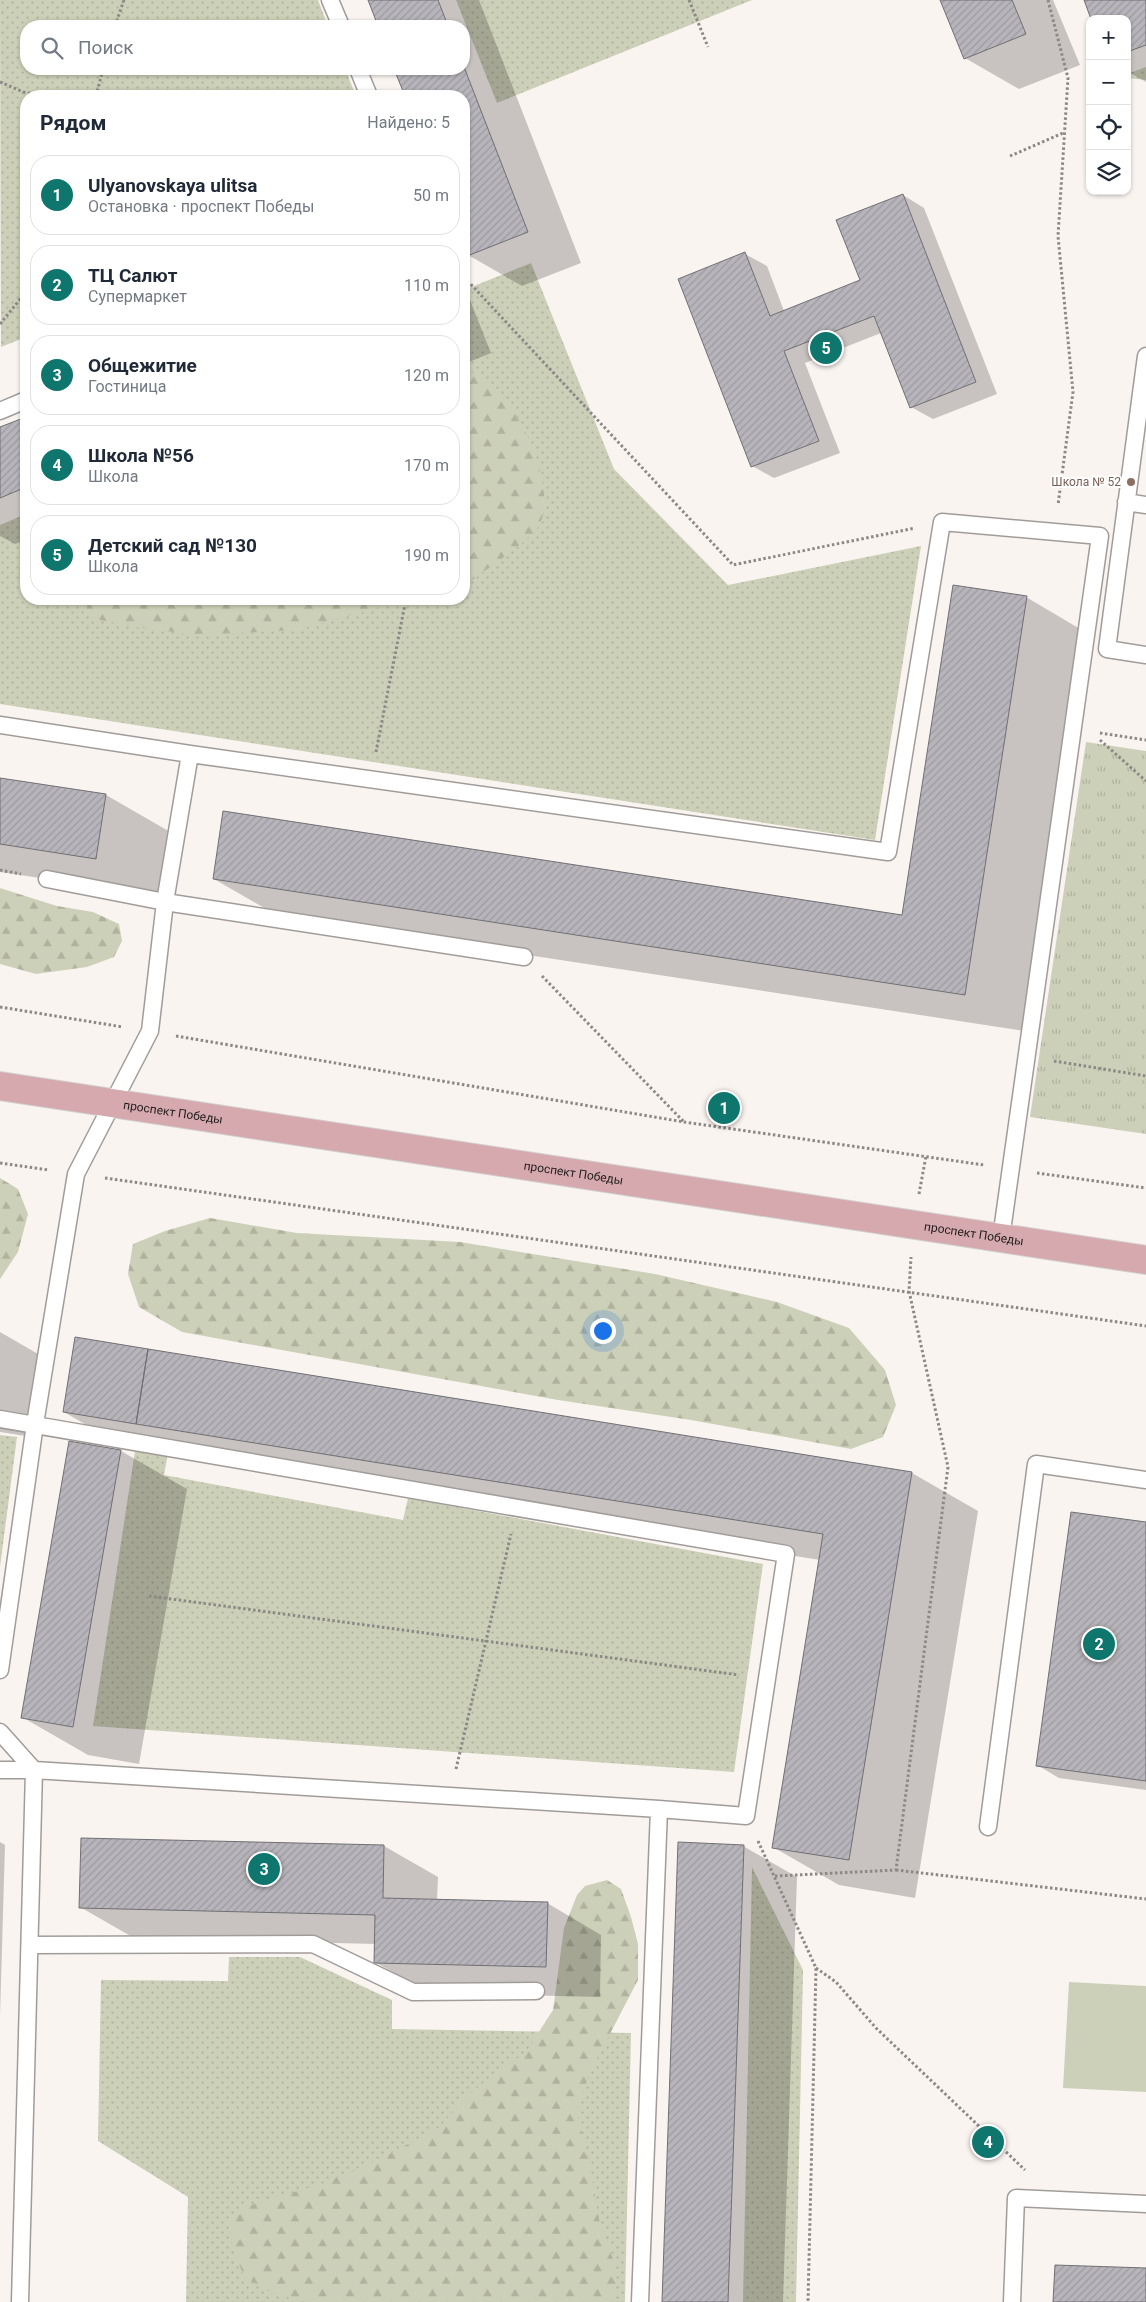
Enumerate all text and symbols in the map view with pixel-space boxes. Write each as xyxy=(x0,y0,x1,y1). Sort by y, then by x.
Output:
map controls xyxy=(1086,15,1131,195)
button: + xyxy=(1086,15,1131,60)
search box xyxy=(20,20,470,75)
icon: search xyxy=(38,34,66,62)
text: Поиск xyxy=(78,36,134,59)
button: − xyxy=(1086,60,1131,105)
button: locate xyxy=(1086,105,1131,150)
text: Рядом xyxy=(40,111,106,135)
text: Найдено: 5 xyxy=(367,113,450,132)
button: layers xyxy=(1086,150,1131,195)
text: Ulyanovskaya ulitsa xyxy=(88,174,257,197)
text: 1 xyxy=(52,186,62,205)
text: 50 m xyxy=(413,186,449,205)
text: Остановка · проспект Победы xyxy=(88,197,314,216)
text: ТЦ Салют xyxy=(88,264,177,287)
text: 2 xyxy=(52,276,62,295)
text: 110 m xyxy=(404,276,449,295)
text: Супермаркет xyxy=(88,287,187,306)
pin: 5 xyxy=(810,329,842,367)
text: Общежитие xyxy=(88,354,197,377)
text: 3 xyxy=(52,366,62,385)
text: 120 m xyxy=(404,366,449,385)
text: Гостиница xyxy=(88,377,167,396)
text: Школа №56 xyxy=(88,444,194,467)
text: 4 xyxy=(52,456,62,475)
text: 170 m xyxy=(404,456,449,475)
text: Школа xyxy=(88,467,139,486)
place label: Школа № 52 xyxy=(1051,475,1121,489)
marker: Школа № 52 xyxy=(1125,476,1137,488)
text: Детский сад №130 xyxy=(88,534,257,557)
text: 5 xyxy=(52,546,62,565)
text: 190 m xyxy=(404,546,449,565)
text: Школа xyxy=(88,557,139,576)
pin: 1 xyxy=(708,1089,740,1127)
street label: проспект Победы xyxy=(122,1098,224,1127)
street label: проспект Победы xyxy=(523,1159,624,1188)
street label: проспект Победы xyxy=(923,1219,1025,1248)
your location xyxy=(590,1318,616,1344)
pin: 2 xyxy=(1083,1625,1115,1663)
pin: 3 xyxy=(248,1850,280,1888)
pin: 4 xyxy=(972,2123,1004,2161)

